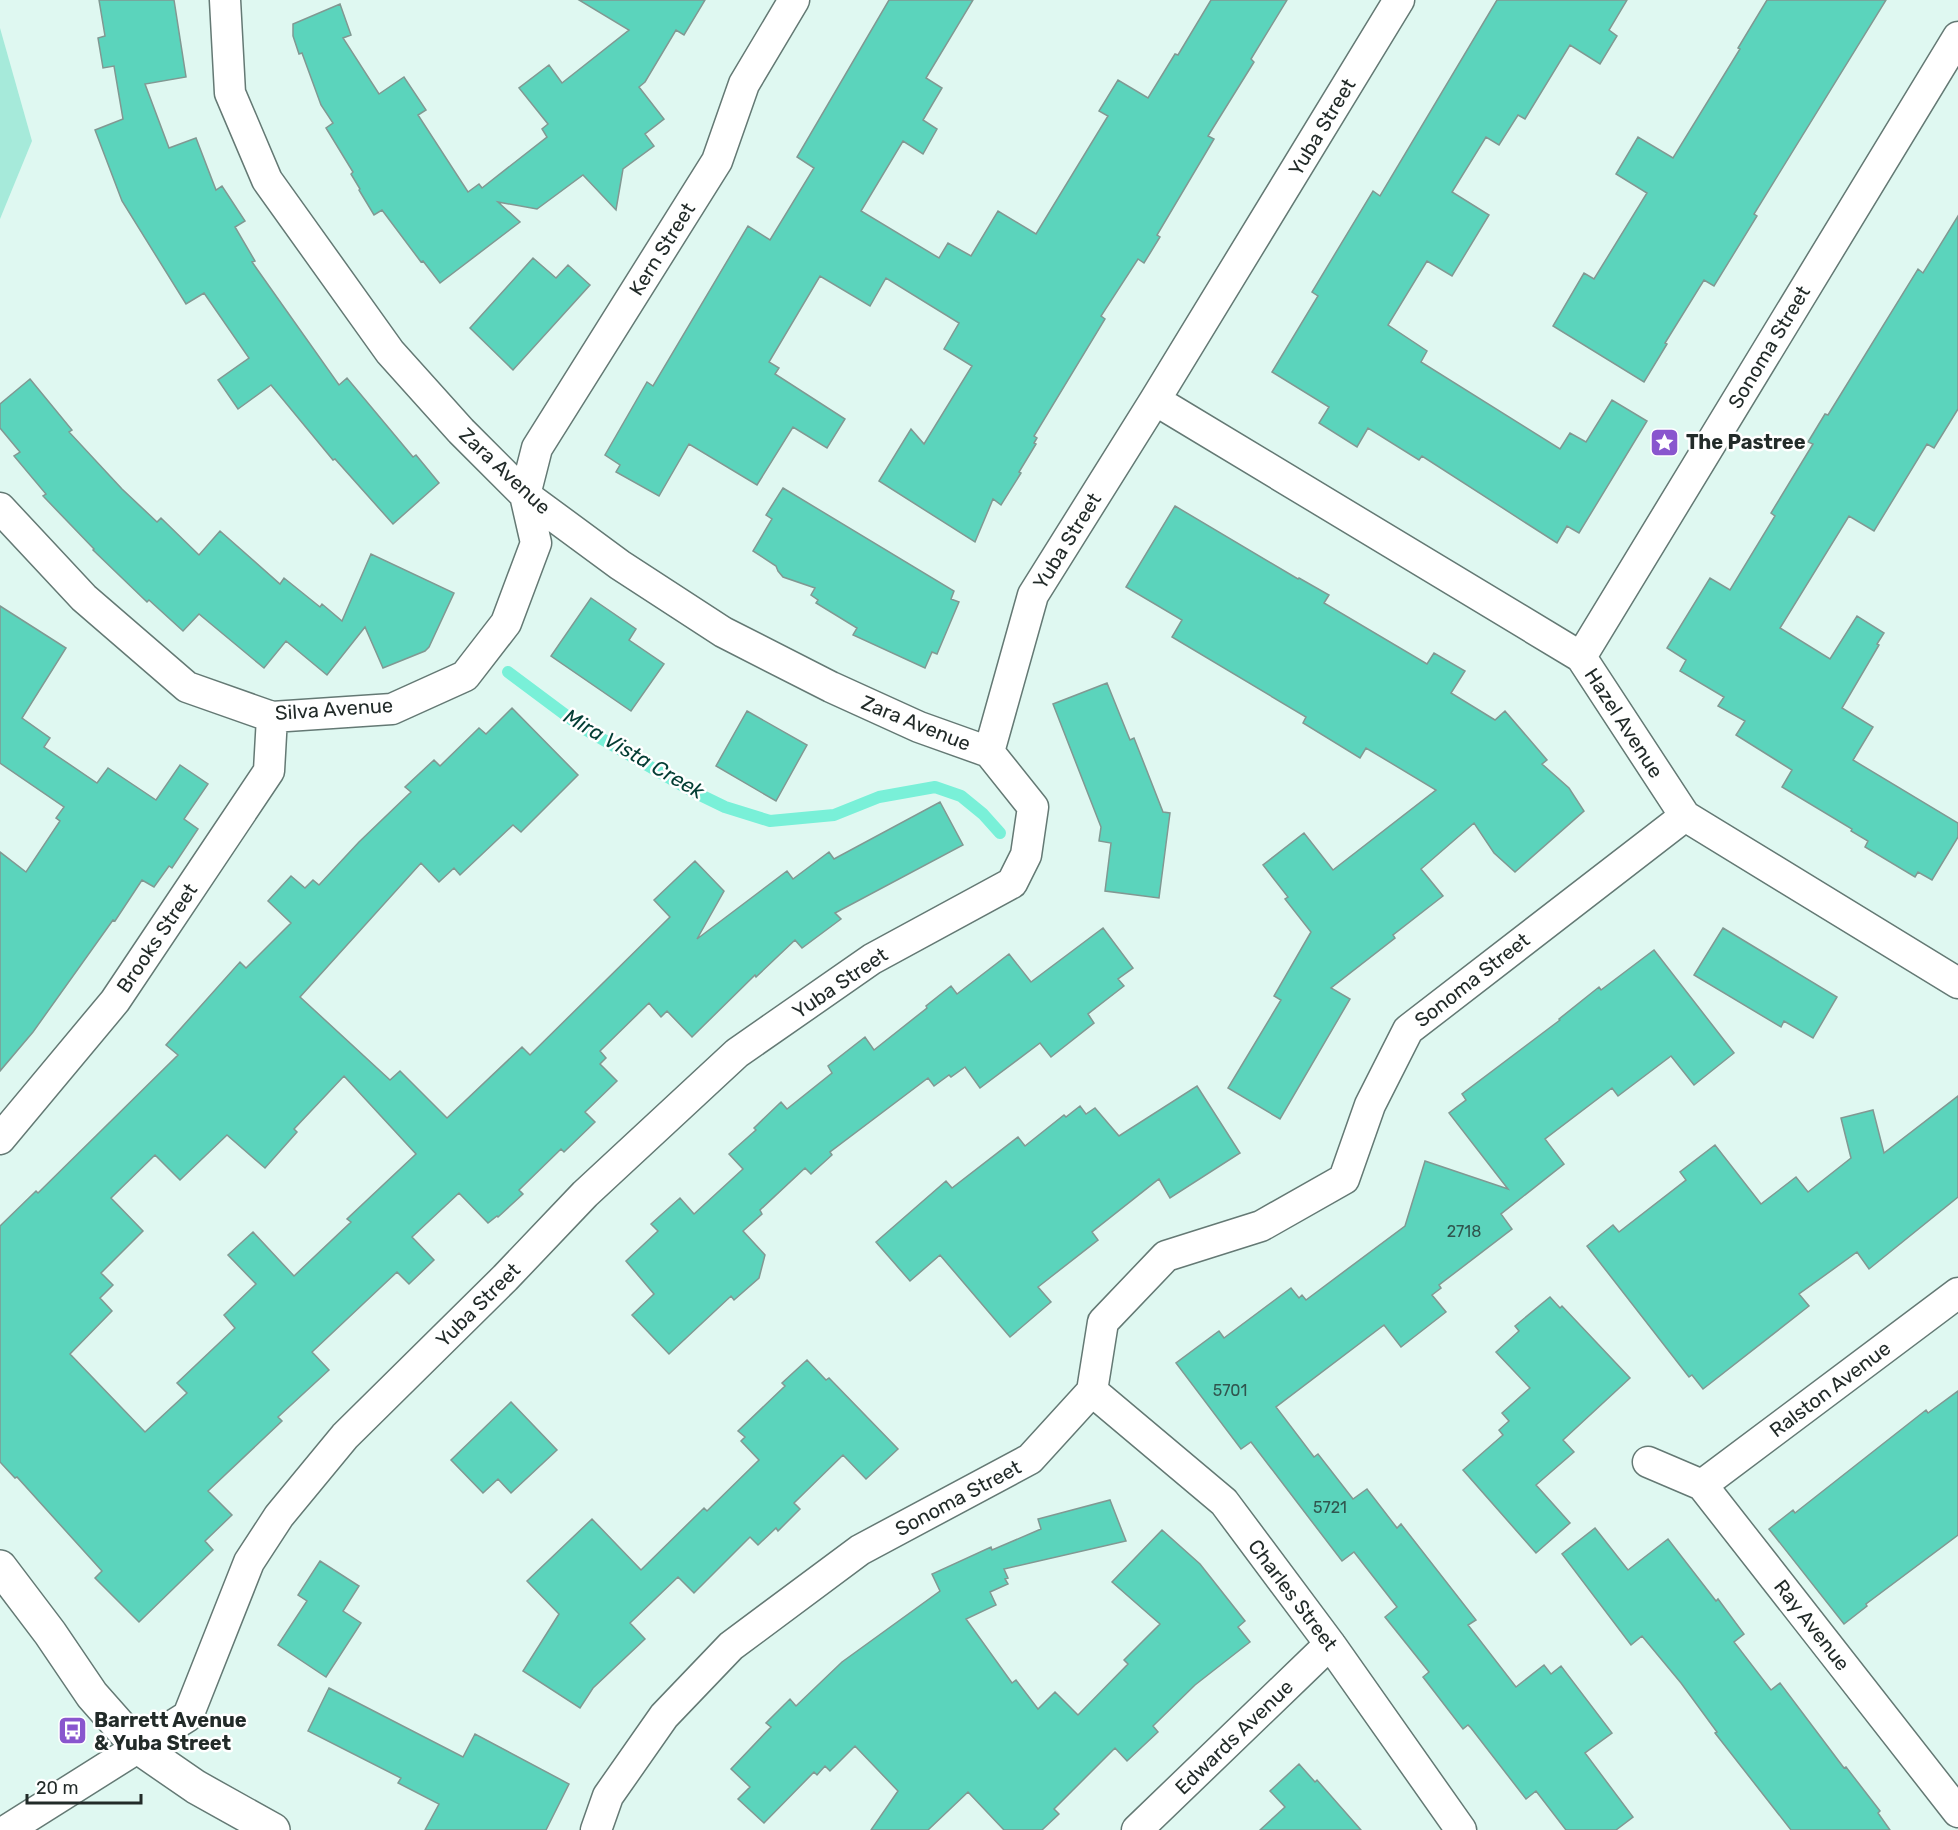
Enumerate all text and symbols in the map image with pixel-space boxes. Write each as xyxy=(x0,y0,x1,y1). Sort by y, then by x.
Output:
street label: Yuba Street xyxy=(1284,74,1361,180)
street label: Kern Street xyxy=(624,198,700,300)
street label: Sonoma Street xyxy=(1723,281,1815,413)
street label: Zara Avenue xyxy=(454,423,556,519)
place icon: The Pastree xyxy=(1649,426,1681,458)
place label: The Pastree xyxy=(1686,430,1806,454)
street label: Yuba Street xyxy=(1028,488,1106,594)
street label: Hazel Avenue xyxy=(1580,664,1668,782)
street label: Zara Avenue xyxy=(858,690,974,756)
street label: Silva Avenue xyxy=(274,693,394,725)
water label: Mira Vista Creek xyxy=(560,703,710,804)
street label: Brooks Street xyxy=(112,879,202,997)
street label: Sonoma Street xyxy=(1410,928,1534,1032)
street label: Yuba Street xyxy=(788,942,892,1024)
house number: 2718 xyxy=(1447,1222,1481,1241)
street label: Yuba Street xyxy=(431,1258,525,1352)
street label: Ralston Avenue xyxy=(1765,1336,1895,1442)
house number: 5701 xyxy=(1213,1381,1247,1400)
street label: Sonoma Street xyxy=(891,1455,1025,1541)
house number: 5721 xyxy=(1313,1498,1347,1517)
street label: Charles Street xyxy=(1243,1535,1343,1656)
street label: Ray Avenue xyxy=(1769,1575,1855,1675)
street label: Edwards Avenue xyxy=(1170,1675,1298,1799)
place label: Barrett Avenue & Yuba Street xyxy=(94,1708,247,1755)
bus stop icon: Barrett Avenue & Yuba Street xyxy=(57,1715,89,1747)
scale bar xyxy=(27,1767,141,1805)
text: 20 m xyxy=(36,1777,78,1799)

